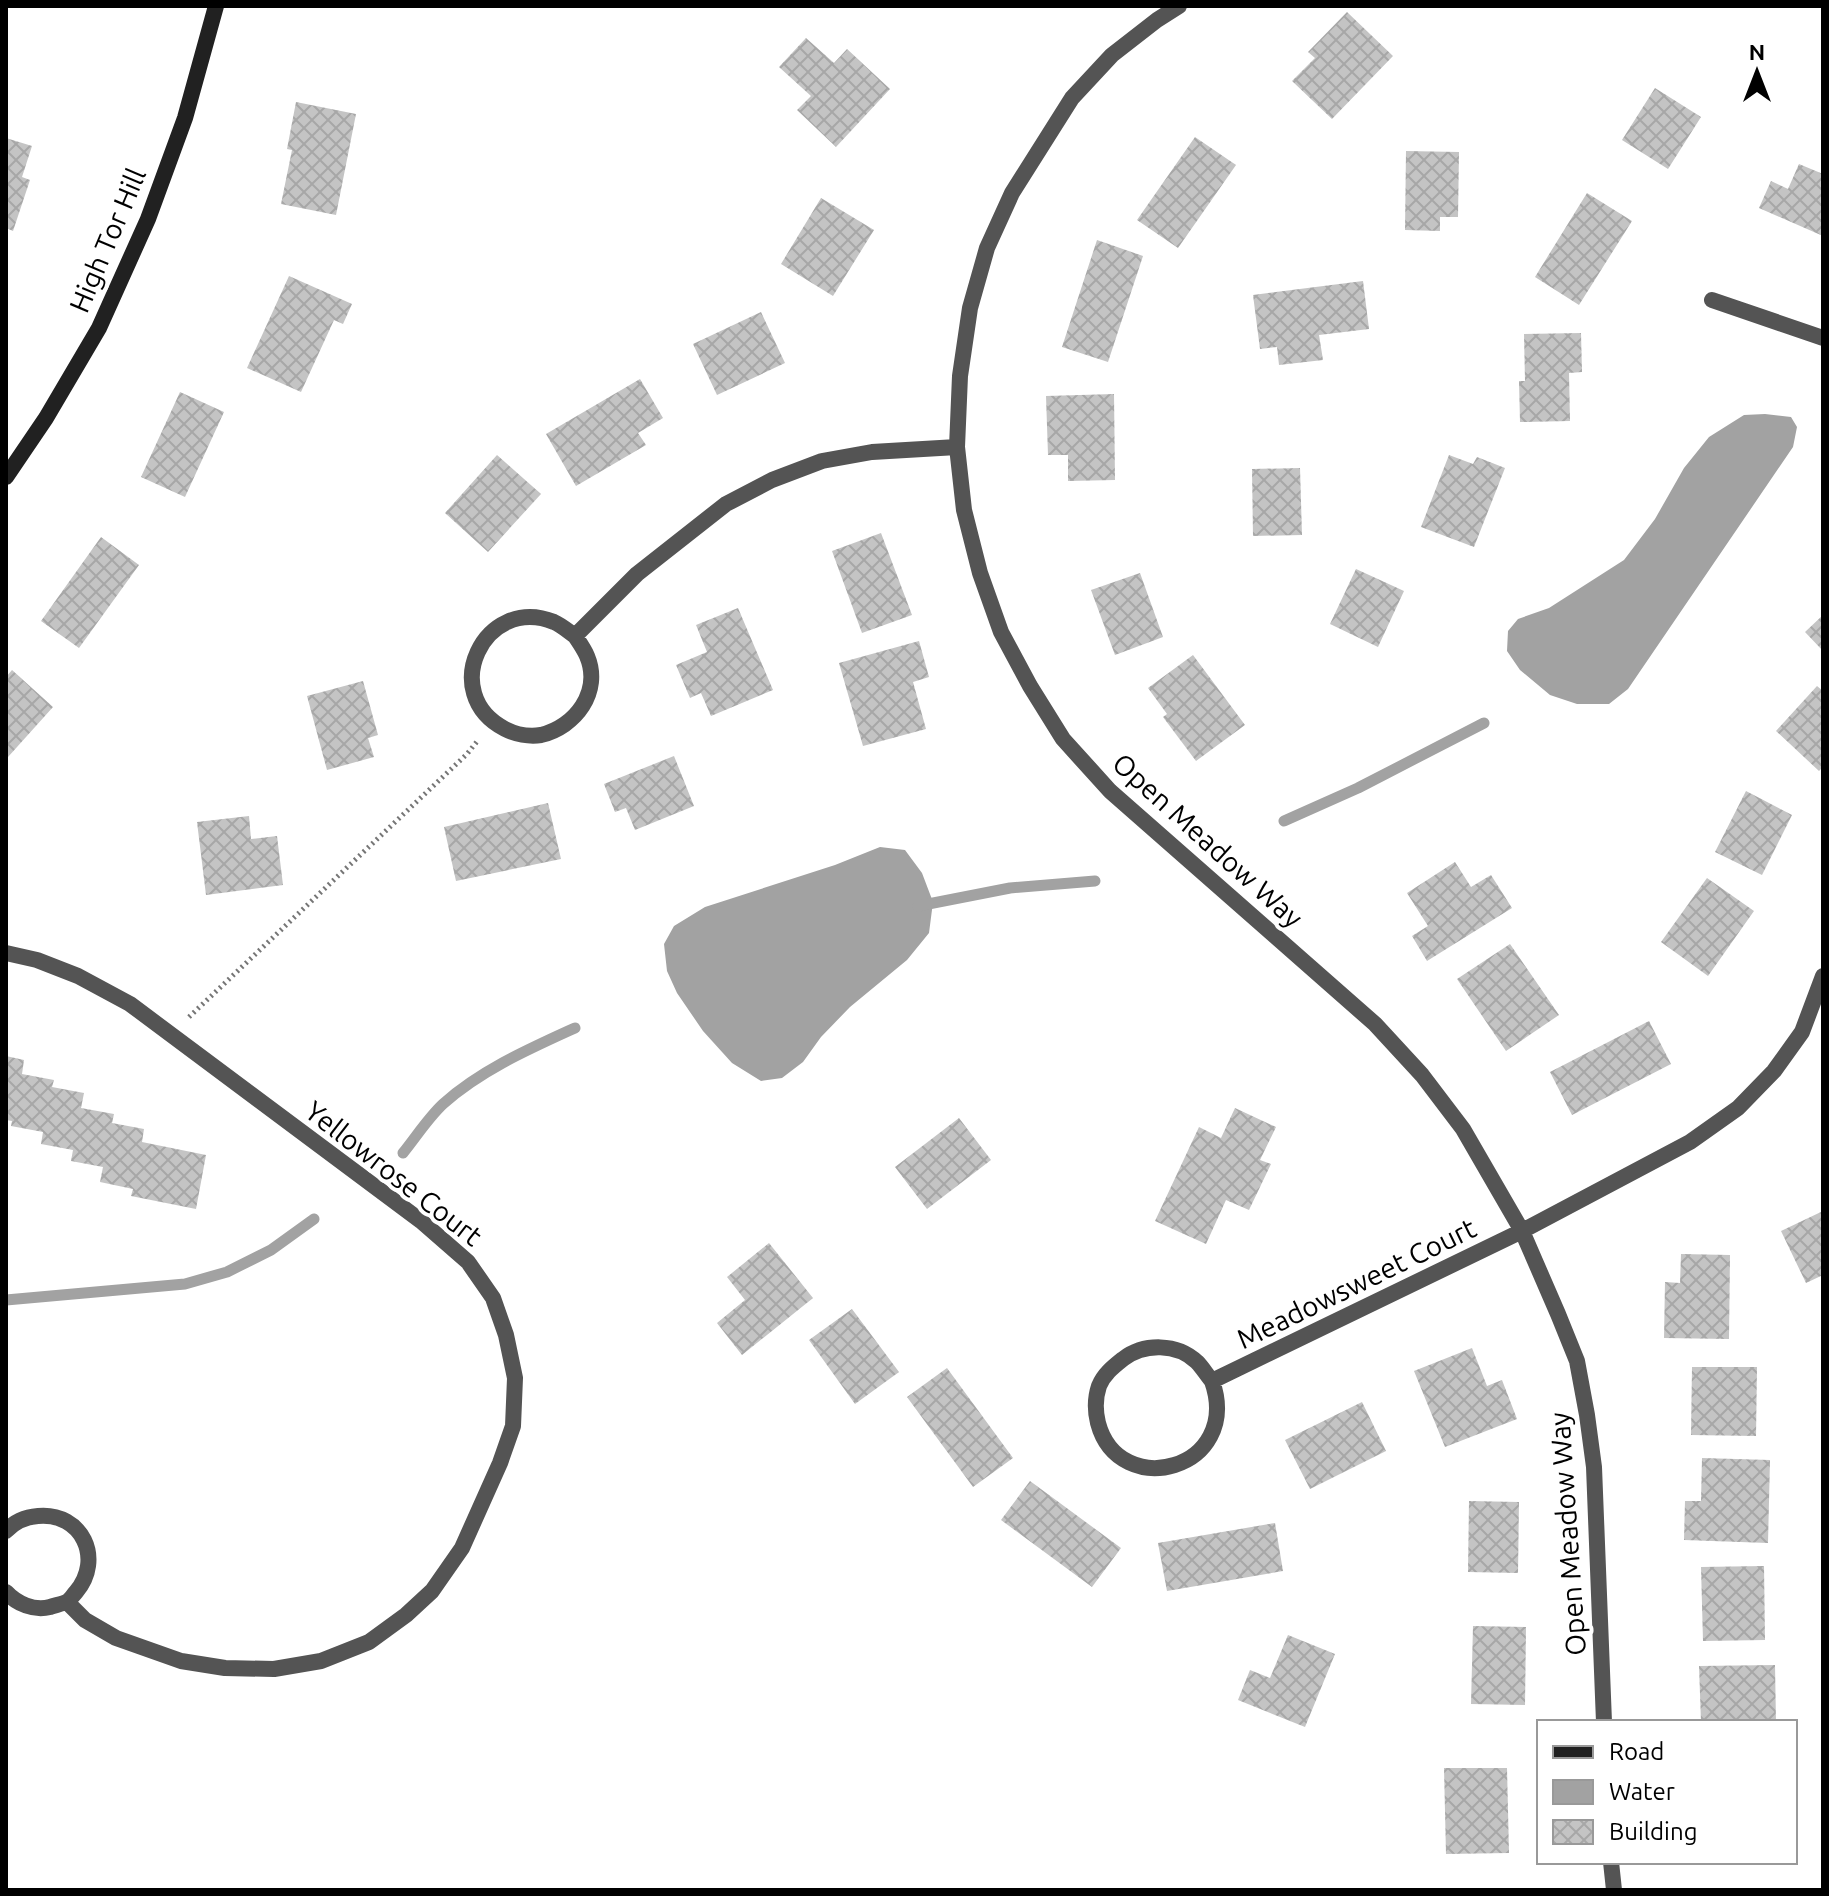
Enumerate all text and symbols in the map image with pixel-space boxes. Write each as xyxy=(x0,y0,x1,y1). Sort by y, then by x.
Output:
north arrow xyxy=(1717,32,1797,112)
text: N xyxy=(1749,39,1765,64)
street label: High Tor Hill xyxy=(63,163,151,317)
street label: Open Meadow Way xyxy=(1107,747,1309,933)
street label: Yellowrose Court xyxy=(300,1095,488,1251)
street label: Meadowsweet Court xyxy=(1231,1212,1481,1354)
street label: Open Meadow Way xyxy=(1543,1411,1591,1657)
legend xyxy=(1537,1720,1797,1864)
text: Road xyxy=(1609,1738,1664,1765)
text: Water xyxy=(1609,1778,1675,1805)
text: Building xyxy=(1609,1818,1697,1845)

